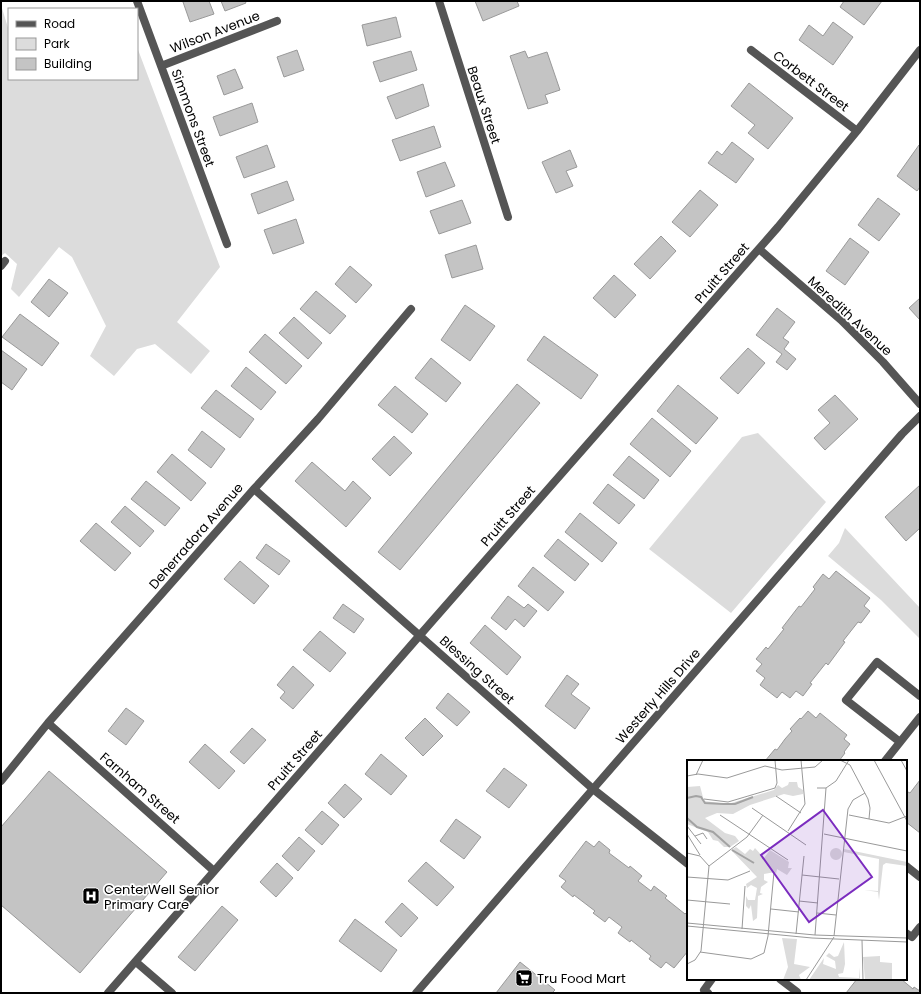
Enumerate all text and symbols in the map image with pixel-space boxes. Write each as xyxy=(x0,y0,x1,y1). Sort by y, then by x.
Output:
street label: Wilson Avenue xyxy=(167,6,263,58)
legend xyxy=(8,8,138,80)
text: Road xyxy=(44,15,75,32)
text: Park xyxy=(44,35,71,52)
street label: Corbett Street xyxy=(769,46,853,116)
text: Building xyxy=(44,55,92,72)
street label: Beaux Street xyxy=(462,64,506,147)
street label: Simmons Street xyxy=(167,67,220,170)
street label: Pruitt Street xyxy=(690,238,754,307)
street label: Meredith Avenue xyxy=(803,272,897,360)
street label: Deherradora Avenue xyxy=(144,479,248,593)
street label: Pruitt Street xyxy=(476,481,540,550)
street label: Blessing Street xyxy=(435,631,519,709)
street label: Westerly Hills Drive xyxy=(611,644,705,748)
street label: Pruitt Street xyxy=(263,725,327,794)
street label: Farnham Street xyxy=(96,748,184,828)
inset map xyxy=(687,760,907,980)
place label: CenterWell Senior Primary Care xyxy=(104,880,219,914)
hospital icon: CenterWell Senior Primary Care xyxy=(81,886,101,906)
supermarket icon: Tru Food Mart xyxy=(514,968,534,988)
place label: Tru Food Mart xyxy=(537,969,626,988)

